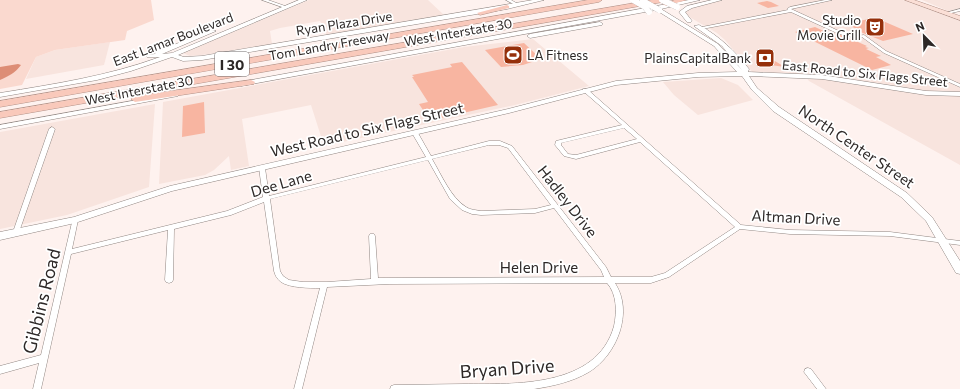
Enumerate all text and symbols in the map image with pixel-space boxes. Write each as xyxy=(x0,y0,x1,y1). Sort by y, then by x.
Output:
street label: Ryan Plaza Drive xyxy=(295,7,393,39)
street label: East Lamar Boulevard xyxy=(111,9,235,69)
place label: Studio Movie Grill xyxy=(797,12,861,43)
street label: West Interstate 30 xyxy=(403,15,513,49)
theatre icon: Studio Movie Grill xyxy=(864,16,886,38)
north arrow xyxy=(904,16,944,56)
text: N xyxy=(914,19,926,34)
street label: Tom Landry Freeway xyxy=(268,26,391,63)
sports icon: LA Fitness xyxy=(502,44,524,66)
place label: LA Fitness xyxy=(527,47,588,63)
bank icon: PlainsCapitalBank xyxy=(754,47,776,69)
place label: PlainsCapitalBank xyxy=(644,50,751,66)
road number: I 30 xyxy=(215,52,249,76)
street label: East Road to Six Flags Street xyxy=(781,56,949,90)
street label: West Interstate 30 xyxy=(84,72,194,108)
street label: West Road to Six Flags Street xyxy=(269,98,465,160)
street label: North Center Street xyxy=(796,101,918,191)
street label: Hadley Drive xyxy=(534,162,602,241)
street label: Dee Lane xyxy=(248,166,314,200)
street label: Altman Drive xyxy=(751,206,841,228)
street label: Gibbins Road xyxy=(17,246,65,356)
street label: Helen Drive xyxy=(500,258,578,276)
street label: Bryan Drive xyxy=(459,354,555,382)

